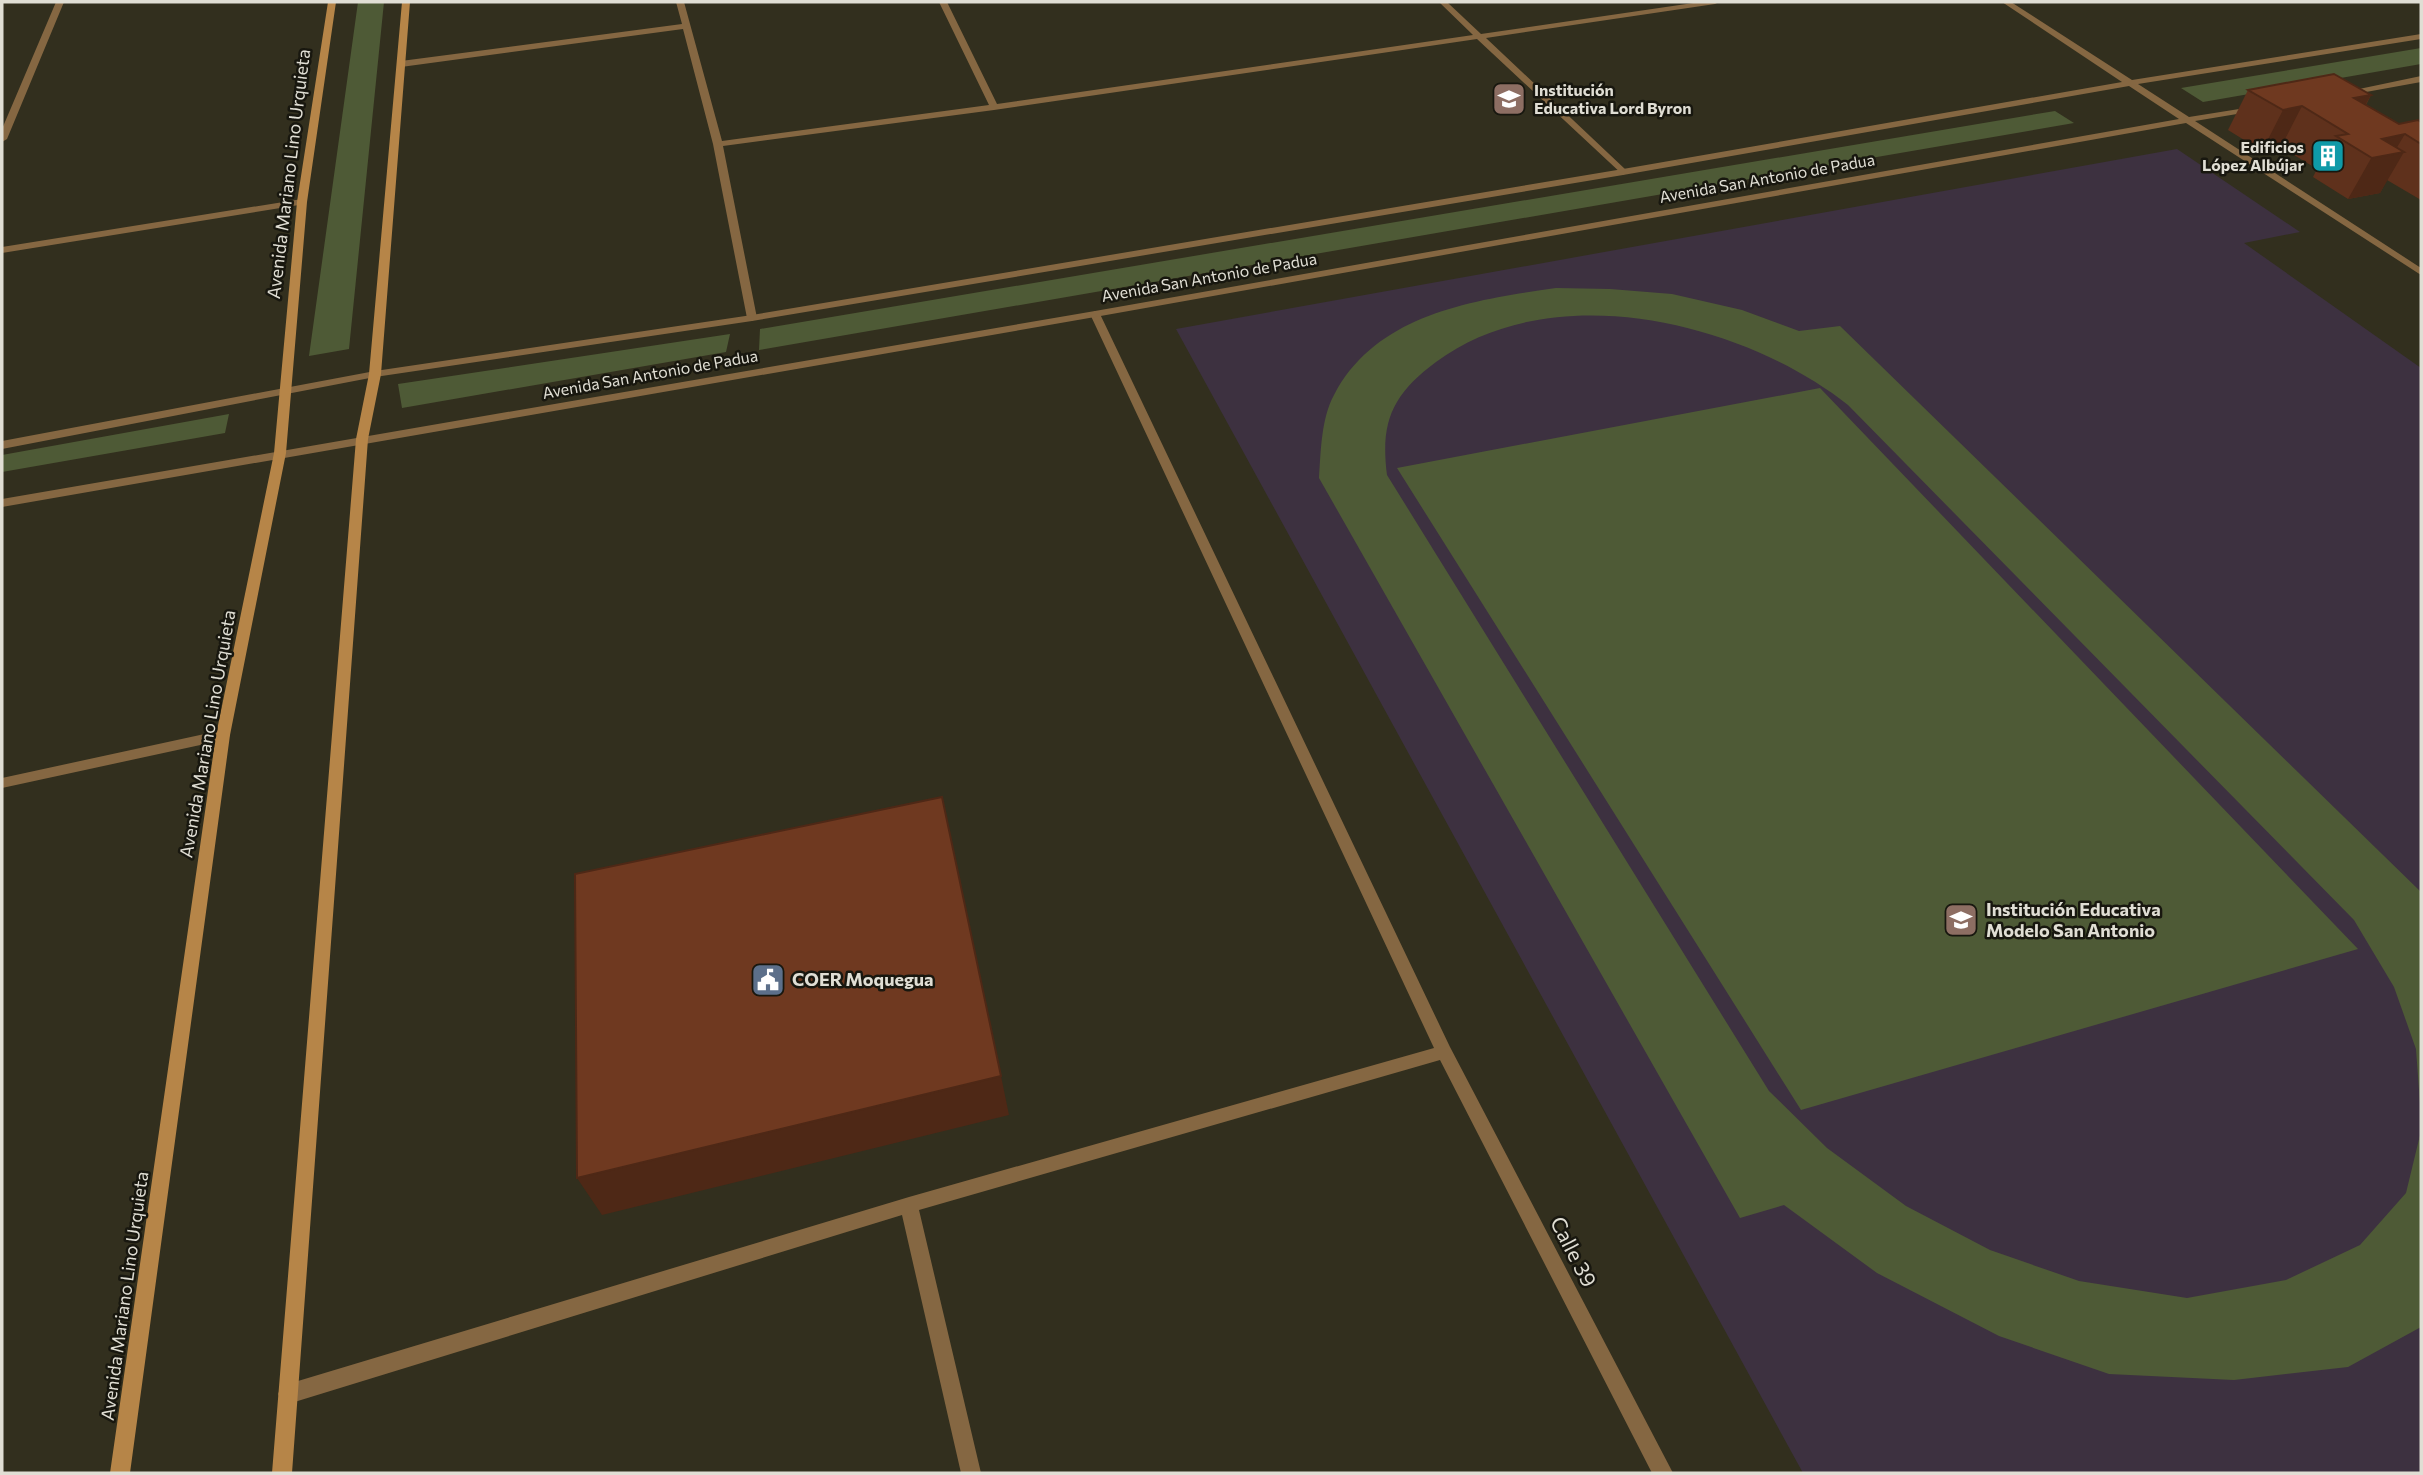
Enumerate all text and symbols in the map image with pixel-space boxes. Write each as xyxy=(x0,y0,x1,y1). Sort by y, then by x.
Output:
street label: Avenida Mariano Lino Urquieta xyxy=(262,48,314,300)
school or university icon: Institución Educativa Lord Byron xyxy=(1490,80,1528,118)
place label: Institución Educativa Lord Byron xyxy=(1534,80,1691,117)
place label: Edificios López Albújar xyxy=(2202,137,2304,174)
building icon: Edificios López Albújar xyxy=(2309,137,2347,175)
street label: Avenida San Antonio de Padua xyxy=(1658,149,1876,206)
street label: Avenida San Antonio de Padua xyxy=(1100,248,1318,305)
street label: Avenida San Antonio de Padua xyxy=(541,345,759,402)
street label: Avenida Mariano Lino Urquieta xyxy=(174,608,240,860)
place label: Institución Educativa Modelo San Antonio xyxy=(1986,898,2161,941)
school or university icon: Institución Educativa Modelo San Antonio xyxy=(1942,901,1980,939)
public building icon: COER Moquegua xyxy=(749,961,787,999)
place label: COER Moquegua xyxy=(792,968,934,990)
street label: Avenida Mariano Lino Urquieta xyxy=(96,1170,152,1422)
street label: Calle 39 xyxy=(1546,1212,1603,1291)

